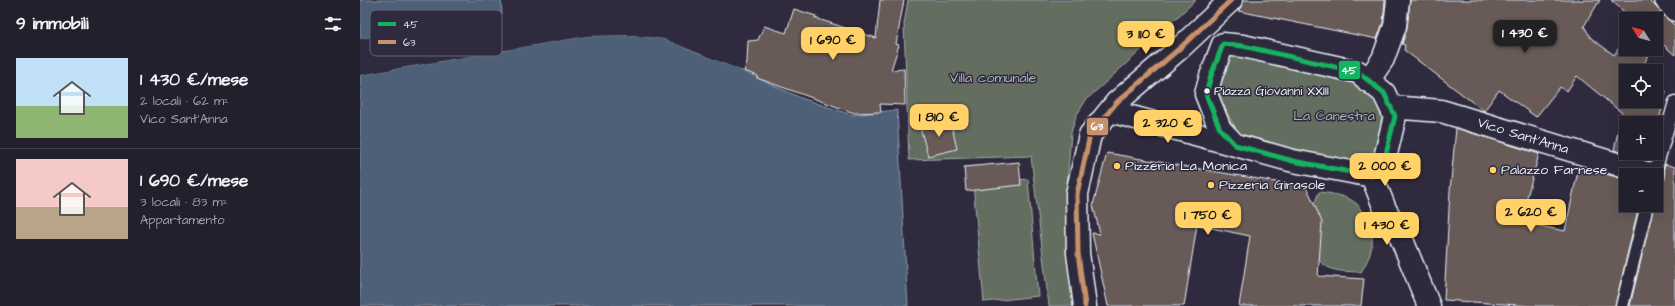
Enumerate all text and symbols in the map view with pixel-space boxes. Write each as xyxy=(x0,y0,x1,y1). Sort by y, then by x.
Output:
legend xyxy=(370,10,502,56)
text: 9 immobili xyxy=(16,12,88,36)
north arrow xyxy=(1619,12,1663,56)
map controls xyxy=(1619,12,1663,212)
icon: filters xyxy=(322,13,344,35)
text: 45 xyxy=(403,17,418,32)
pin: 1 430 € xyxy=(1488,20,1562,54)
pin: 3 110 € xyxy=(1109,21,1183,55)
text: 1 430 € xyxy=(1502,24,1548,42)
text: 3 110 € xyxy=(1127,25,1165,43)
pin: 1 690 € xyxy=(796,27,870,61)
text: 1 690 € xyxy=(810,31,856,49)
text: 63 xyxy=(403,35,416,50)
line badge: 45 xyxy=(1338,60,1361,80)
text: 45 xyxy=(1341,63,1357,78)
button: locate xyxy=(1619,64,1663,108)
text: 1 430 €/mese xyxy=(140,68,248,92)
park label: Villa comunale xyxy=(950,68,1037,88)
icon: home xyxy=(48,74,96,122)
place label: Piazza Giovanni XXIII xyxy=(1214,82,1329,100)
marker: Piazza Giovanni XXIII xyxy=(1202,86,1212,96)
text: 2 locali · 62 m² xyxy=(140,92,229,110)
pin: 1 810 € xyxy=(902,104,976,138)
park label: La Canestra xyxy=(1293,106,1375,126)
text: 1 810 € xyxy=(919,108,959,126)
text: Vico Sant'Anna xyxy=(140,110,228,128)
pin: 2 320 € xyxy=(1131,110,1205,144)
street label: Vico Sant'Anna xyxy=(1475,113,1571,159)
text: 2 320 € xyxy=(1143,114,1193,132)
button: + xyxy=(1619,116,1663,160)
line badge: 63 xyxy=(1086,117,1109,136)
text: 63 xyxy=(1091,119,1104,134)
pin: 2 000 € xyxy=(1348,153,1422,187)
place label: Pizzeria La Monica xyxy=(1125,156,1247,176)
text: 2 000 € xyxy=(1359,157,1411,175)
place label: Palazzo Farnese xyxy=(1501,160,1608,180)
marker: Pizzeria La Monica xyxy=(1112,161,1122,171)
marker: Palazzo Farnese xyxy=(1488,165,1498,175)
button: − xyxy=(1619,168,1663,212)
text: 1 690 €/mese xyxy=(140,169,248,193)
icon: home xyxy=(48,175,96,223)
place label: Pizzeria Girasole xyxy=(1219,175,1326,195)
marker: Pizzeria Girasole xyxy=(1206,180,1216,190)
text: 3 locali · 83 m² xyxy=(140,193,228,211)
pin: 2 620 € xyxy=(1494,199,1568,233)
pin: 1 750 € xyxy=(1171,202,1245,236)
text: 2 620 € xyxy=(1505,203,1557,221)
text: 1 750 € xyxy=(1184,206,1232,224)
text: Appartamento xyxy=(140,211,225,229)
pin: 1 430 € xyxy=(1350,212,1424,246)
text: 1 430 € xyxy=(1364,216,1410,234)

